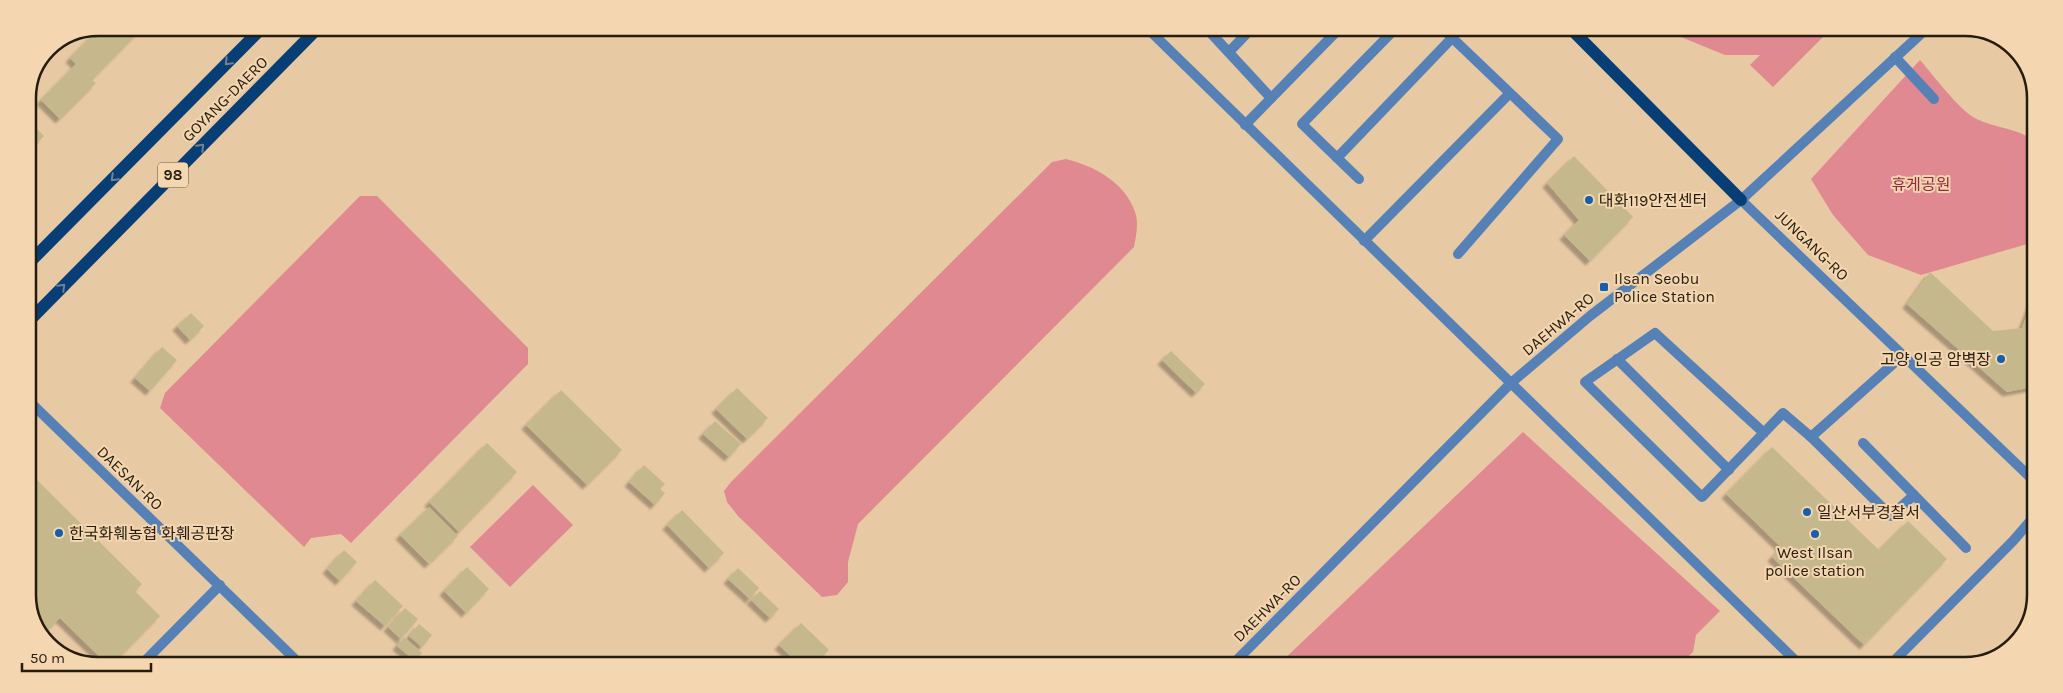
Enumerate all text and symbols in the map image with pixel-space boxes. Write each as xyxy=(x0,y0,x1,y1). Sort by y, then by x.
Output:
street label: GOYANG-DAERO xyxy=(178,52,272,146)
one-way arrow xyxy=(225,57,234,66)
one-way arrow xyxy=(195,143,204,152)
road number: 98 xyxy=(158,162,188,188)
one-way arrow xyxy=(110,172,119,181)
park label: 휴게공원 xyxy=(1892,175,1950,194)
place label: 대화119안전센터 xyxy=(1599,191,1707,210)
marker: 대화119안전센터 xyxy=(1583,194,1595,206)
street label: JUNGANG-RO xyxy=(1771,205,1853,285)
place label: Ilsan Seobu Police Station xyxy=(1614,269,1715,306)
marker: Ilsan Seobu Police Station xyxy=(1598,281,1610,293)
one-way arrow xyxy=(56,284,65,293)
street label: DAEHWA-RO xyxy=(1518,288,1598,360)
place label: 고양 인공 암벽장 xyxy=(1880,350,1991,369)
marker: 고양 인공 암벽장 xyxy=(1995,353,2007,365)
street label: DAESAN-RO xyxy=(93,442,167,514)
place label: 일산서부경찰서 xyxy=(1817,503,1920,522)
marker: 일산서부경찰서 xyxy=(1801,506,1813,518)
place label: 한국화훼농협 화훼공판장 xyxy=(69,524,235,543)
marker: 한국화훼농협 화훼공판장 xyxy=(53,527,65,539)
marker: West Ilsan police station xyxy=(1809,528,1821,540)
place label: West Ilsan police station xyxy=(1765,543,1865,580)
street label: DAEHWA-RO xyxy=(1229,570,1305,646)
scale bar xyxy=(22,640,151,672)
text: 50 m xyxy=(30,649,65,667)

